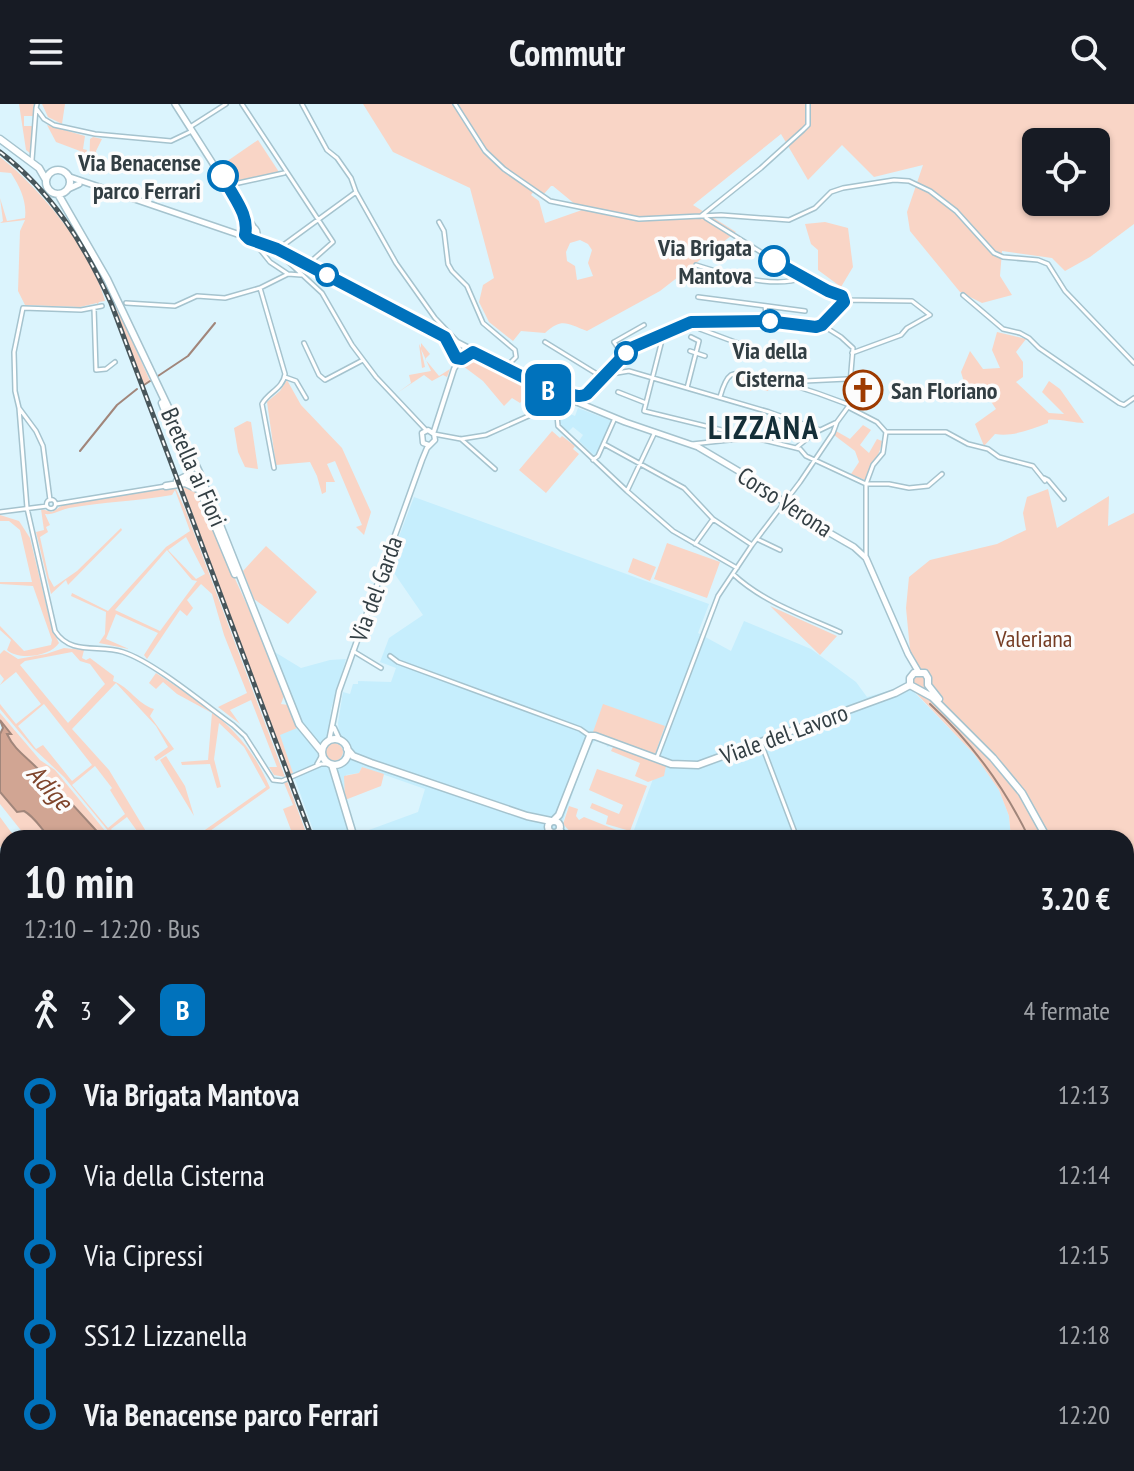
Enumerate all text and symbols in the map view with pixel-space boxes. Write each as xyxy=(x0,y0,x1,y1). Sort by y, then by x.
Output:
text: Commutr xyxy=(509,29,625,76)
icon: menu xyxy=(24,30,68,74)
icon: search xyxy=(1066,30,1110,74)
map controls xyxy=(1022,128,1110,216)
button: locate xyxy=(1022,128,1110,216)
place label: Via Benacense parco Ferrari xyxy=(77,147,201,206)
marker: Via Benacense parco Ferrari xyxy=(208,161,238,191)
place label: Via Brigata Mantova xyxy=(657,232,752,291)
marker: Via Brigata Mantova xyxy=(759,246,789,276)
unlabelled marker xyxy=(316,264,338,286)
marker: Via della Cisterna xyxy=(759,310,781,332)
place label: Via della Cisterna xyxy=(732,335,807,394)
unlabelled marker xyxy=(615,342,637,364)
line badge: B xyxy=(522,364,574,416)
church icon: San Floriano xyxy=(842,369,884,411)
text: B xyxy=(541,371,555,408)
place label: San Floriano xyxy=(891,375,998,406)
street label: Bretella ai Fiori xyxy=(154,403,234,531)
district label: LIZZANA xyxy=(708,406,820,448)
street label: Corso Verona xyxy=(732,460,838,544)
street label: Via del Garda xyxy=(342,532,409,647)
park label: Valeriana xyxy=(995,623,1072,654)
street label: Viale del Lavoro xyxy=(715,697,852,772)
water label: Adige xyxy=(20,757,81,819)
text: 10 min xyxy=(24,853,134,910)
text: 3.20 € xyxy=(1040,879,1110,918)
text: 12:10 – 12:20 · Bus xyxy=(24,912,200,945)
icon: walk xyxy=(24,988,68,1032)
icon: forward xyxy=(104,988,148,1032)
text: B xyxy=(176,991,189,1028)
text: 3 xyxy=(80,994,92,1027)
text: 4 fermate xyxy=(1023,994,1110,1027)
text: Via Brigata Mantova xyxy=(84,1075,300,1114)
text: 12:13 xyxy=(1058,1078,1110,1111)
text: Via della Cisterna xyxy=(84,1155,265,1194)
text: 12:14 xyxy=(1058,1158,1110,1191)
text: Via Cipressi xyxy=(84,1235,203,1274)
text: 12:15 xyxy=(1058,1238,1110,1271)
text: SS12 Lizzanella xyxy=(84,1315,247,1354)
text: 12:18 xyxy=(1058,1318,1110,1351)
text: Via Benacense parco Ferrari xyxy=(84,1395,379,1434)
text: 12:20 xyxy=(1058,1398,1110,1431)

